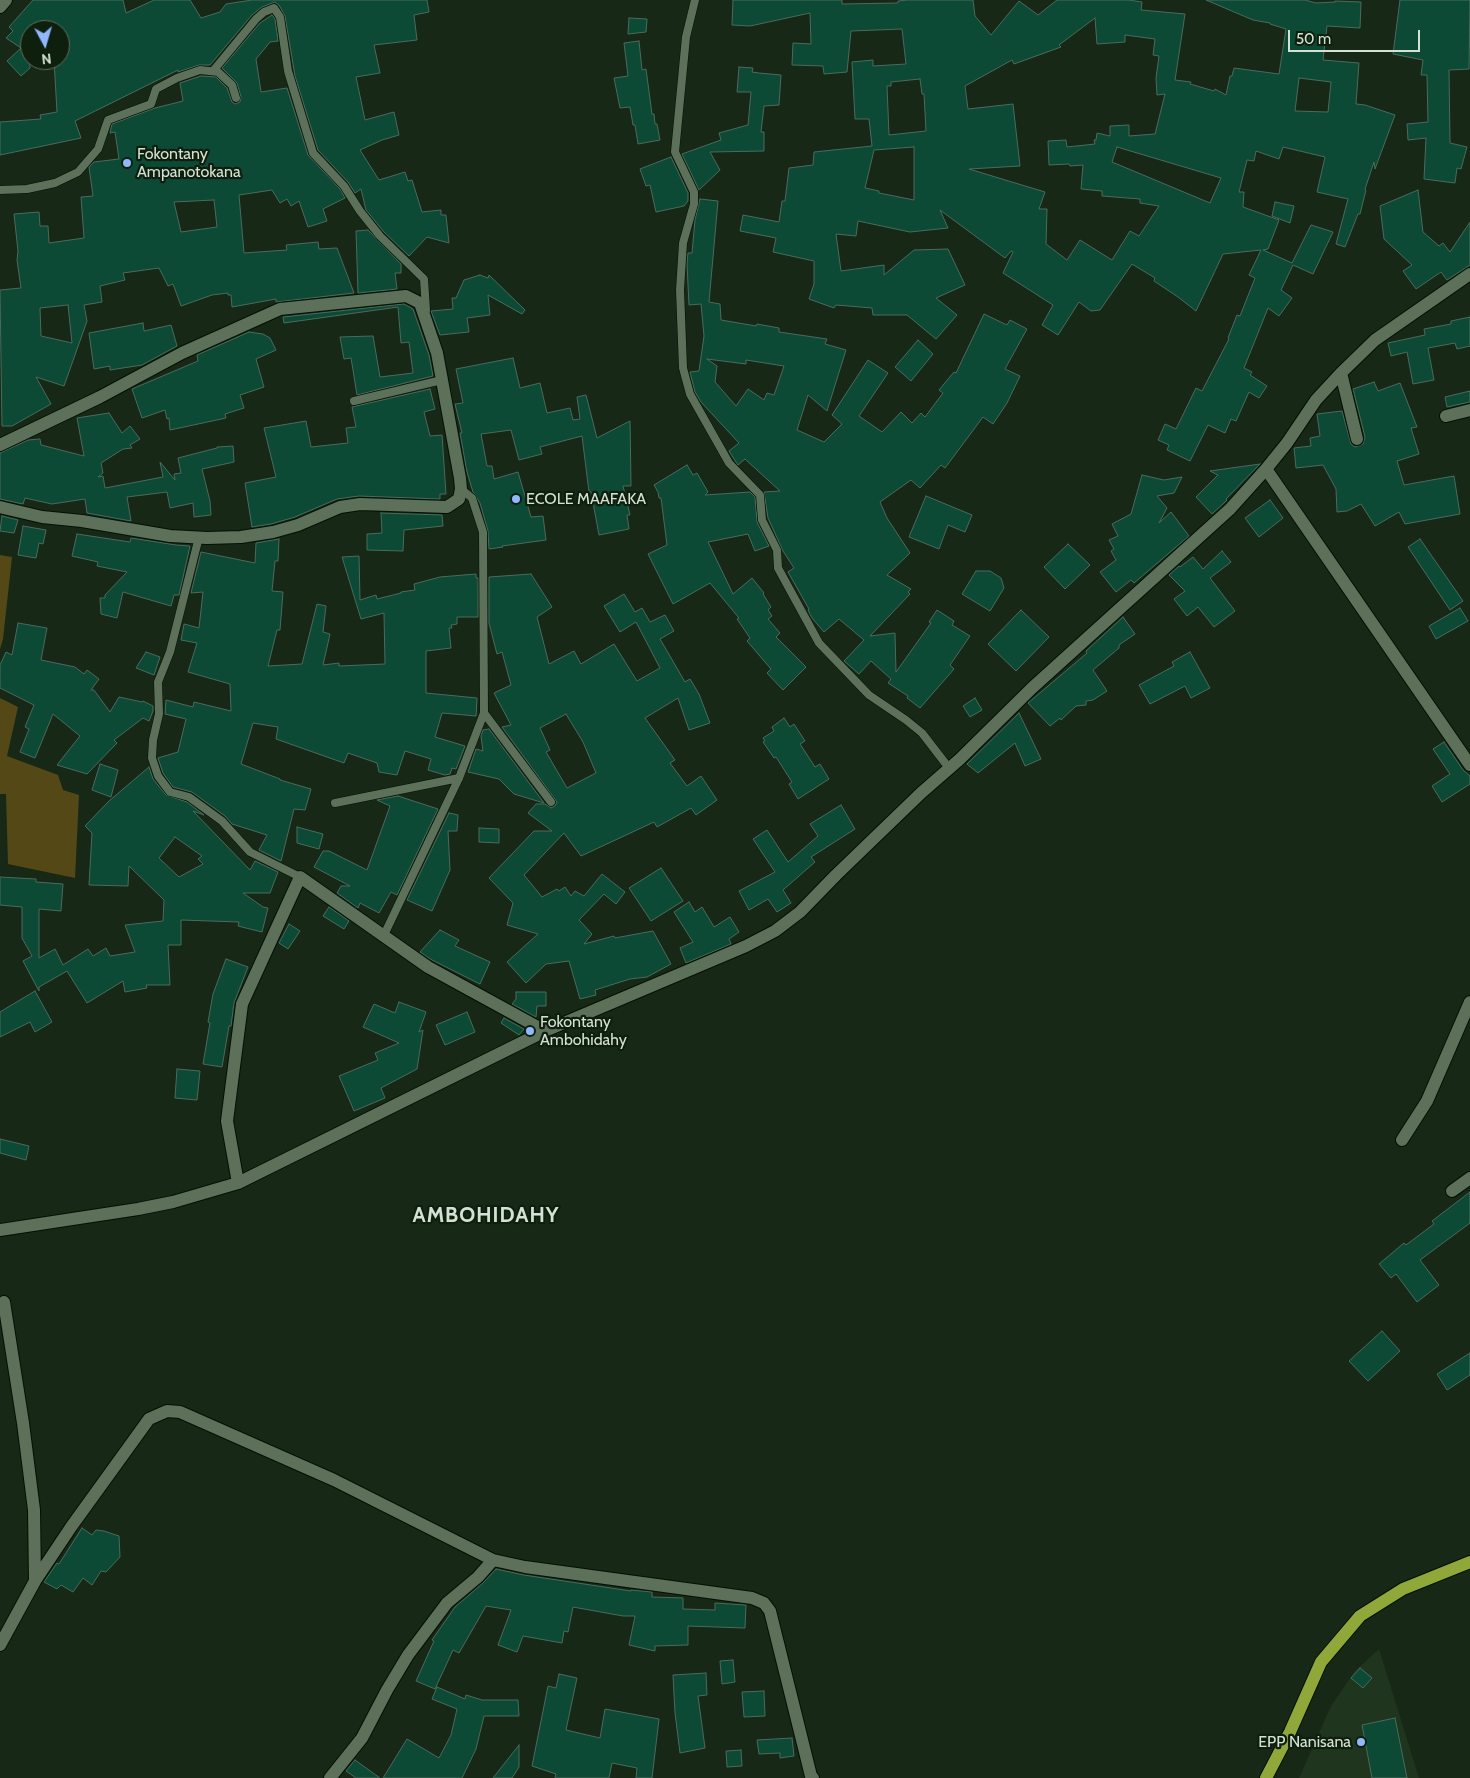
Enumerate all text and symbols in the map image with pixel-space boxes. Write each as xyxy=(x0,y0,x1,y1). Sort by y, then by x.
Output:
north arrow xyxy=(20,20,70,70)
scale bar xyxy=(1290,20,1422,52)
text: 50 m xyxy=(1296,30,1331,48)
text: N xyxy=(41,49,52,68)
place label: Fokontany Ampanotokana xyxy=(137,144,241,182)
marker: Fokontany Ampanotokana xyxy=(121,157,133,169)
place label: ECOLE MAAFAKA xyxy=(526,489,646,509)
marker: ECOLE MAAFAKA xyxy=(510,493,522,505)
place label: Fokontany Ambohidahy xyxy=(540,1012,627,1050)
marker: Fokontany Ambohidahy xyxy=(524,1025,536,1037)
district label: AMBOHIDAHY xyxy=(411,1203,561,1229)
place label: EPP Nanisana xyxy=(1258,1732,1351,1752)
marker: EPP Nanisana xyxy=(1355,1736,1367,1748)

